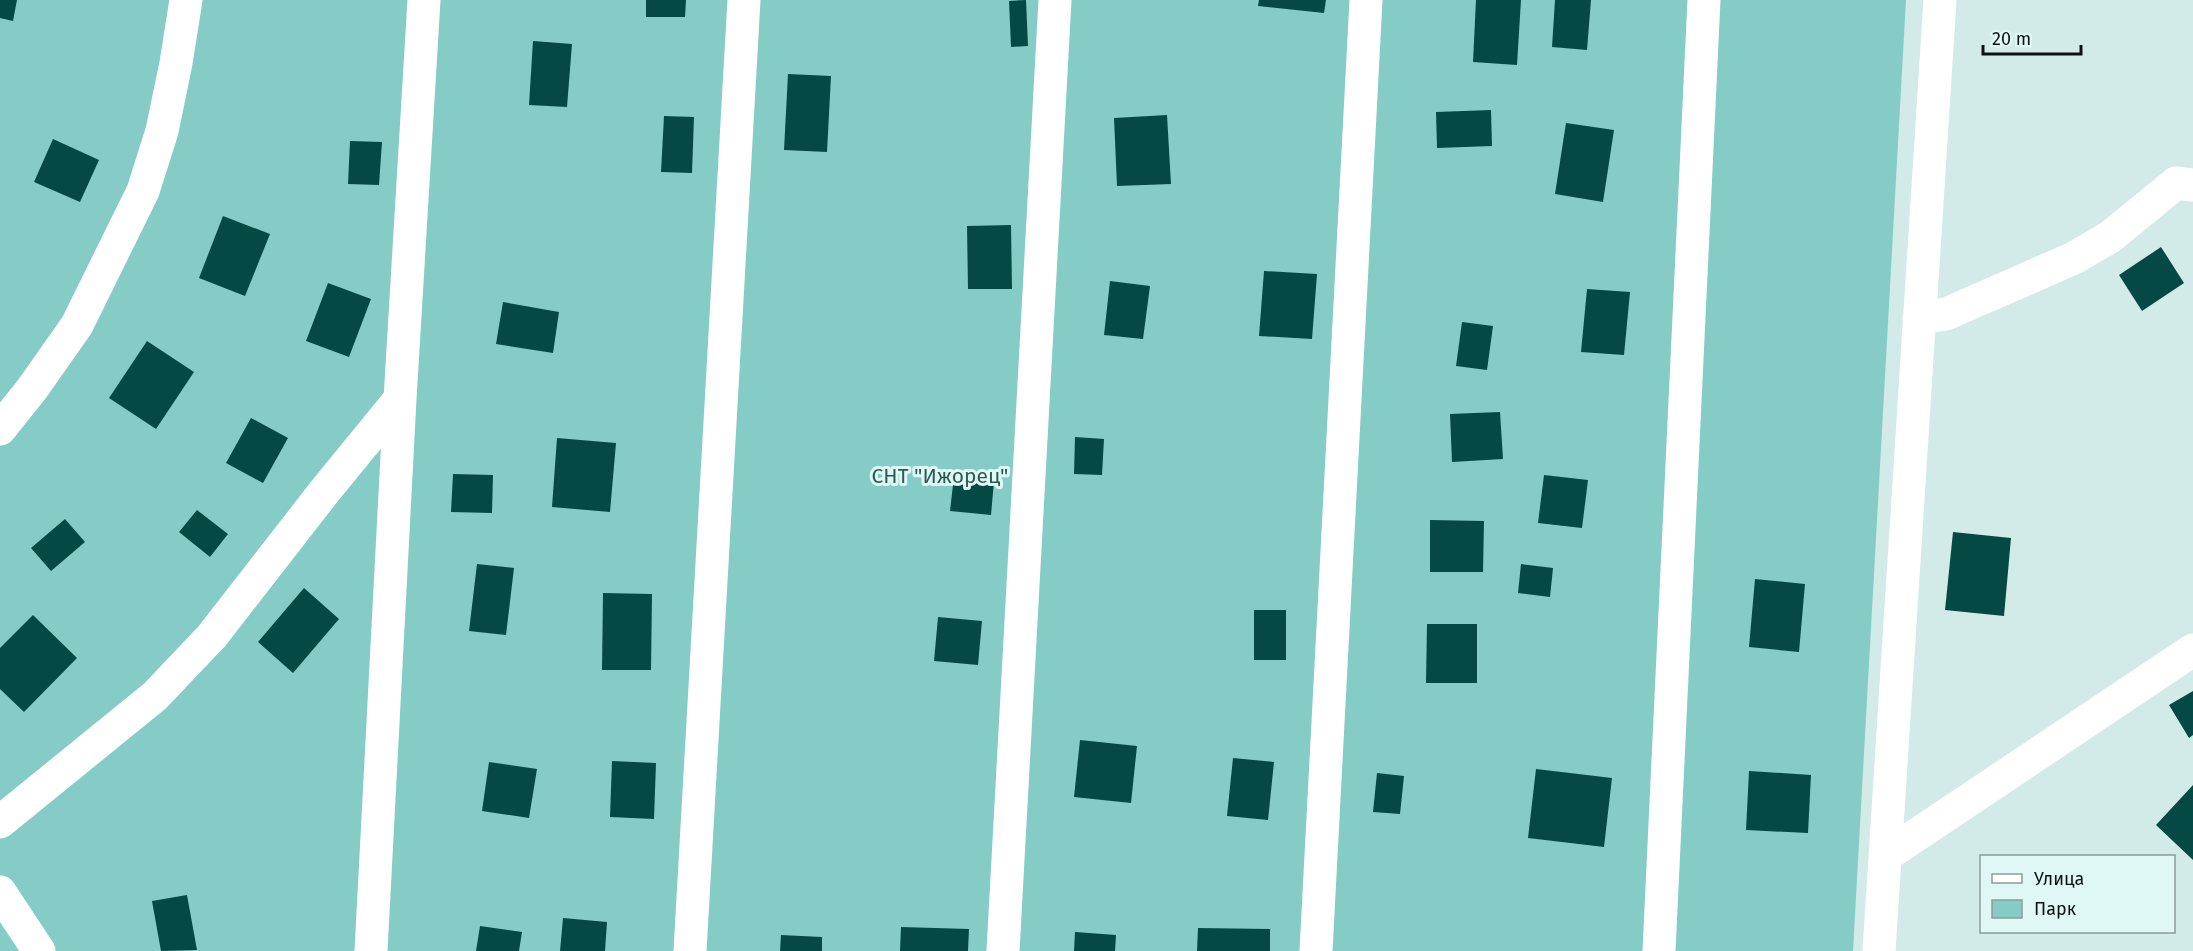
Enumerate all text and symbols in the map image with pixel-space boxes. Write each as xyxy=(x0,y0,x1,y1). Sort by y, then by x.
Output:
scale bar xyxy=(1983,18,2080,56)
text: 20 m xyxy=(1992,28,2031,50)
park label: СНТ "Ижорец" xyxy=(872,463,1008,489)
legend xyxy=(1980,855,2175,933)
text: Улица xyxy=(2034,868,2084,890)
text: Парк xyxy=(2034,898,2077,920)

